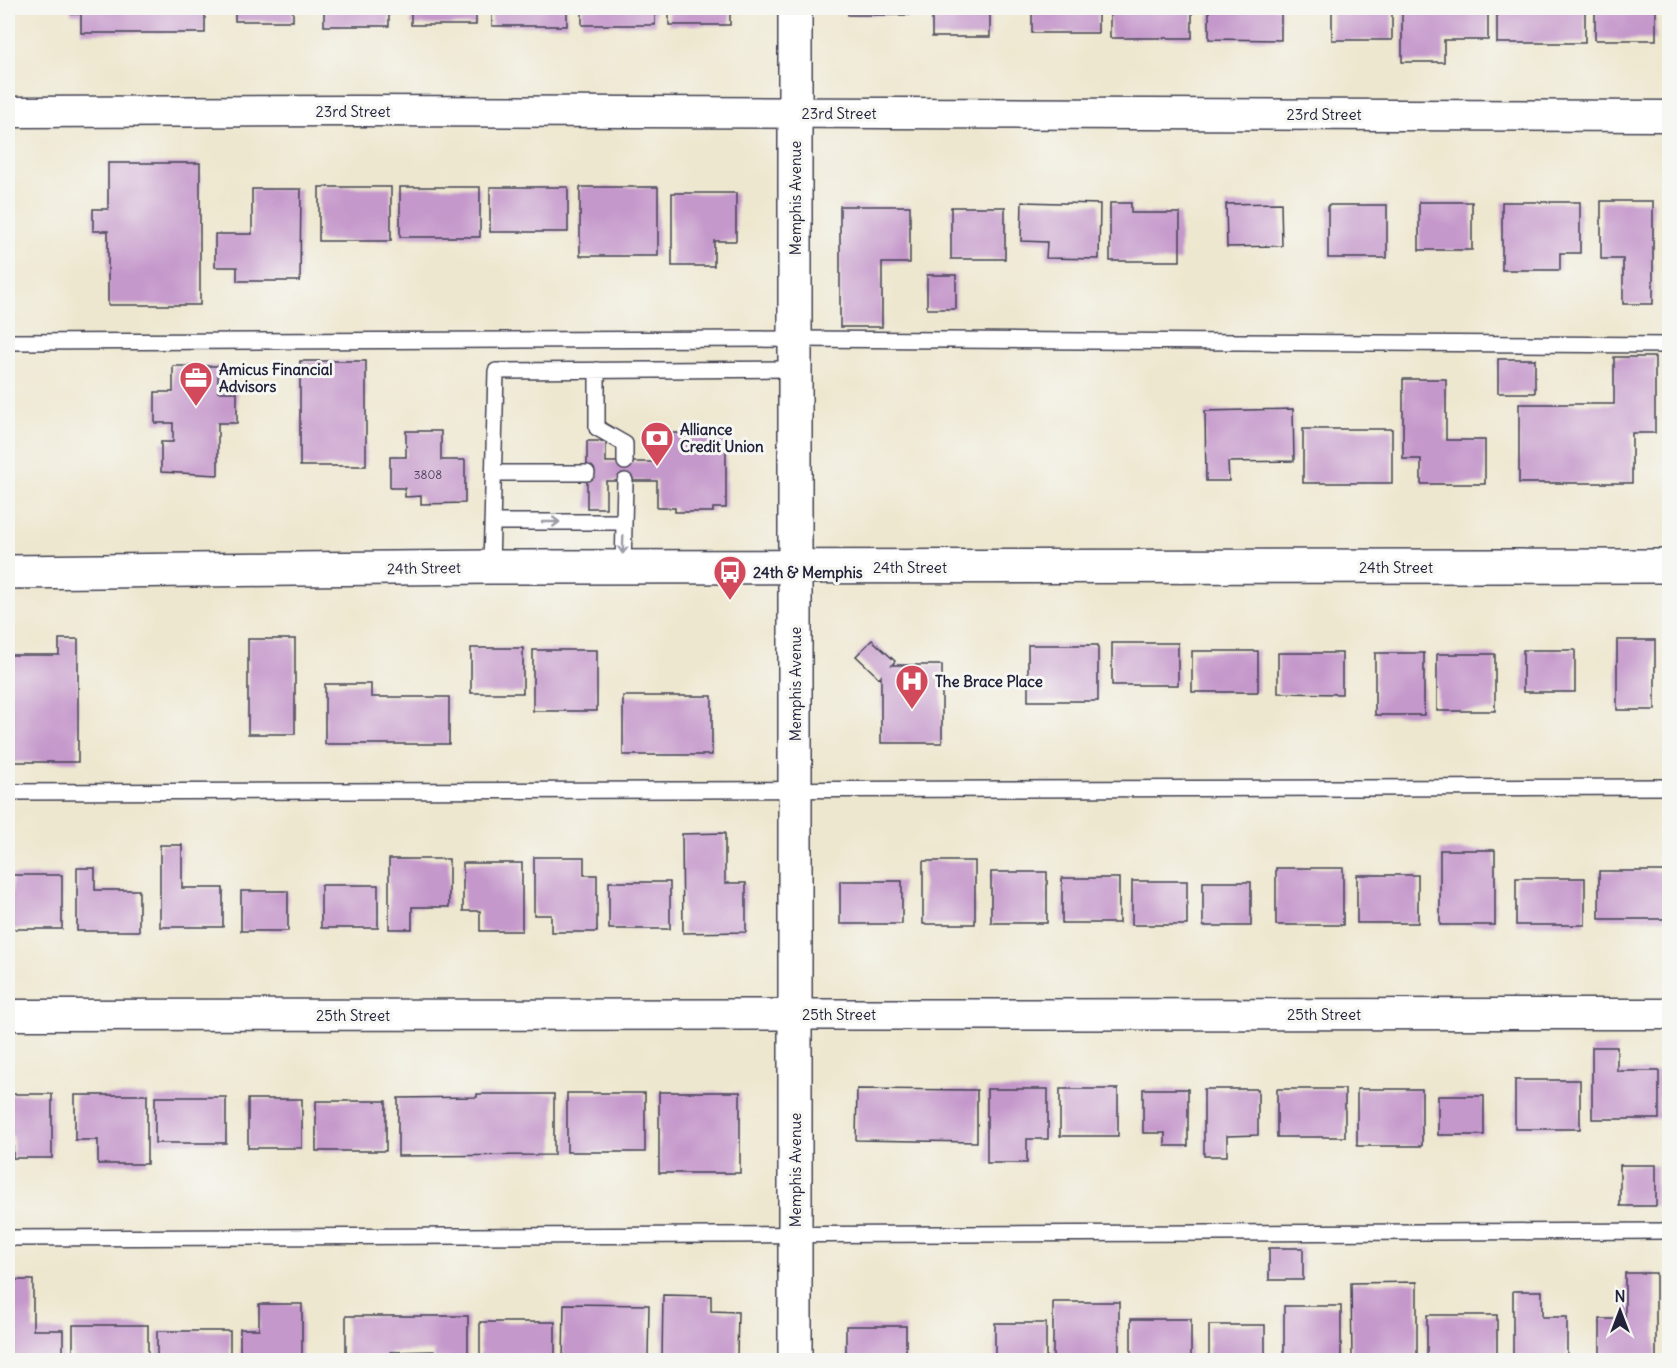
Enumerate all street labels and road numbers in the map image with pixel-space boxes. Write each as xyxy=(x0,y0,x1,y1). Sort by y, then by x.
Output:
street label: 23rd Street xyxy=(315,102,391,121)
street label: 23rd Street xyxy=(801,104,877,123)
street label: 23rd Street xyxy=(1286,105,1362,124)
street label: Memphis Avenue xyxy=(786,141,805,255)
street label: 24th Street xyxy=(387,558,461,578)
street label: 24th Street xyxy=(873,558,947,577)
street label: 24th Street xyxy=(1359,558,1433,577)
street label: Memphis Avenue xyxy=(786,627,805,741)
street label: 25th Street xyxy=(802,1005,876,1024)
street label: 25th Street xyxy=(1287,1005,1361,1024)
street label: 25th Street xyxy=(316,1006,390,1025)
street label: Memphis Avenue xyxy=(786,1113,805,1227)

